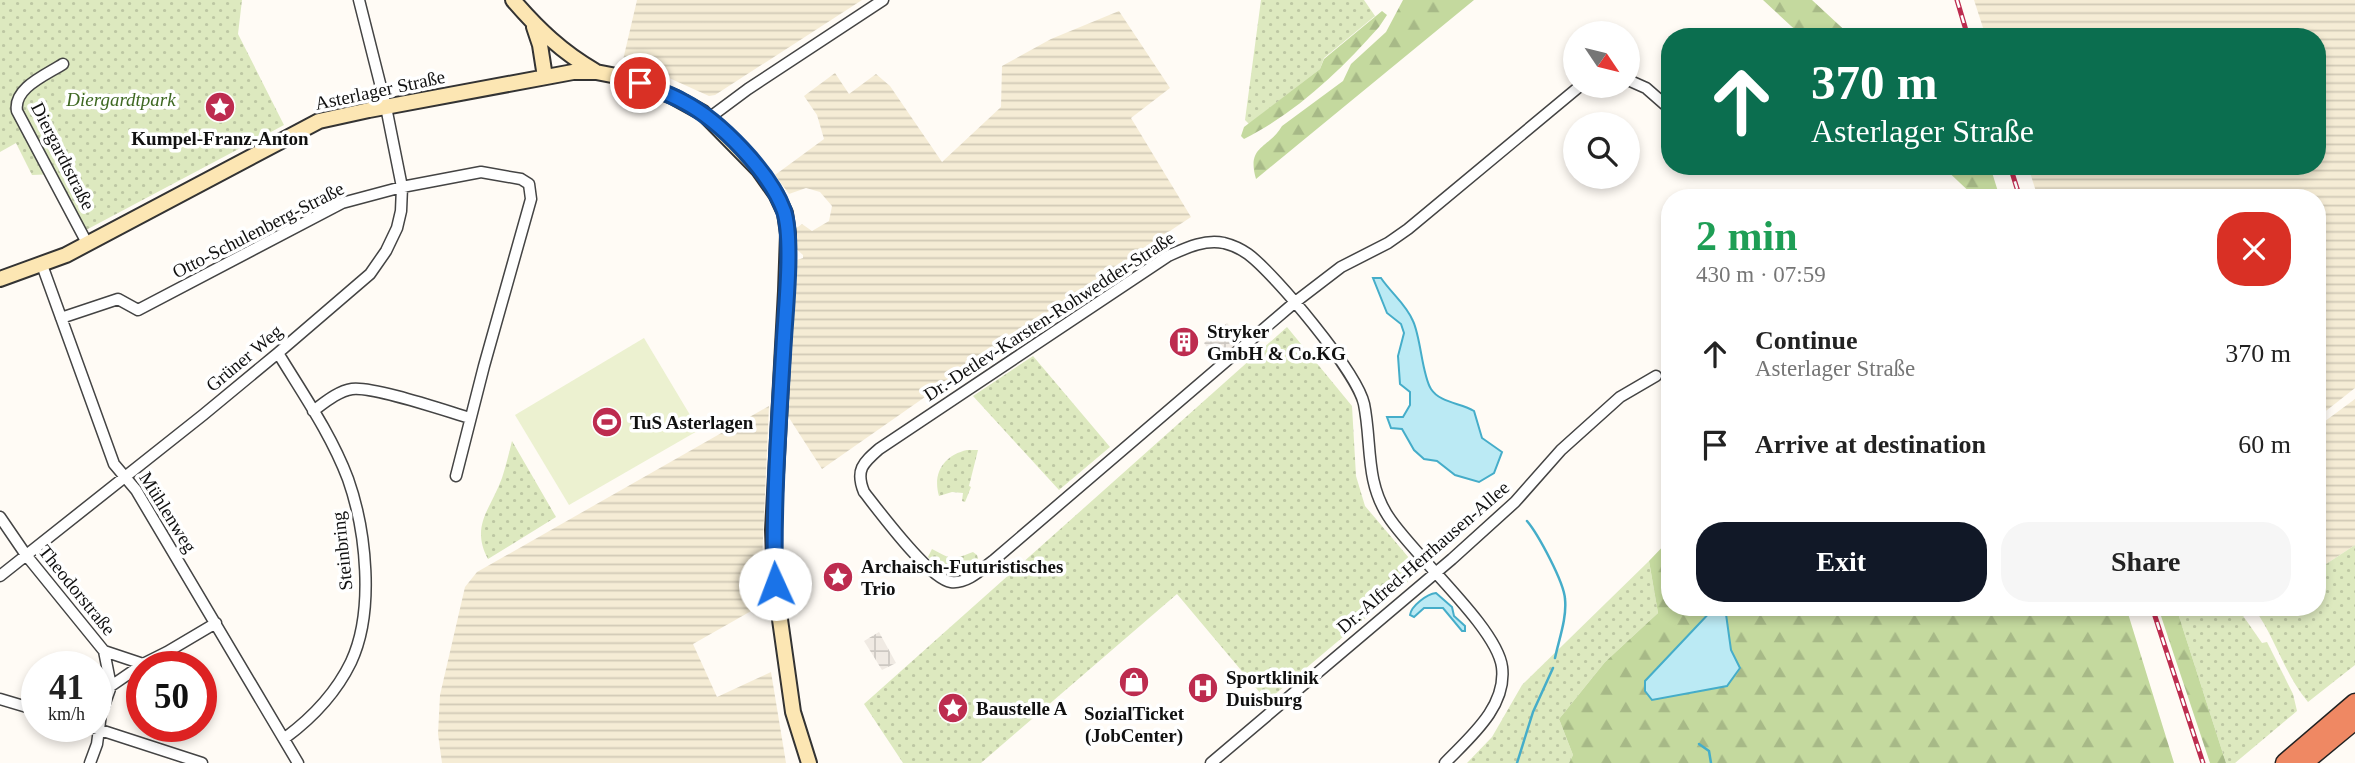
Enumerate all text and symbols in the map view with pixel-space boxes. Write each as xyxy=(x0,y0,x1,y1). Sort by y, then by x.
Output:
north arrow xyxy=(1563,21,1640,98)
map controls xyxy=(1563,21,1640,189)
pin xyxy=(610,53,670,113)
text: 370 m xyxy=(1811,55,1938,110)
icon: ahead xyxy=(1696,56,1787,147)
icon: arrive xyxy=(621,64,659,102)
street label: Asterlager Straße xyxy=(313,66,447,114)
park label: Diergardtpark xyxy=(65,89,176,110)
place icon: Kumpel-Franz-Anton xyxy=(203,90,237,124)
street label: Diergardtstraße xyxy=(27,99,99,213)
button: search xyxy=(1563,112,1640,189)
text: Asterlager Straße xyxy=(1811,113,2034,149)
place label: Kumpel-Franz-Anton xyxy=(131,128,309,149)
street label: Otto-Schulenberg-Straße xyxy=(169,178,347,282)
button: close xyxy=(2217,212,2291,286)
text: 2 min xyxy=(1696,213,1798,259)
street label: Dr.-Detlev-Karsten-Rohwedder-Straße xyxy=(920,227,1178,405)
text: 430 m · 07:59 xyxy=(1696,262,1826,287)
street label: Grüner Weg xyxy=(202,320,287,396)
place label: Stryker GmbH & Co.KG xyxy=(1207,321,1346,364)
building icon: Stryker GmbH & Co.KG xyxy=(1167,325,1201,359)
text: Continue xyxy=(1755,326,1858,355)
icon: ahead xyxy=(1696,335,1734,373)
text: 370 m xyxy=(2225,339,2291,368)
text: Asterlager Straße xyxy=(1755,356,1915,381)
sports icon: TuS Asterlagen xyxy=(590,405,624,439)
place label: TuS Asterlagen xyxy=(630,412,754,433)
icon: arrive xyxy=(1696,426,1734,464)
text: Arrive at destination xyxy=(1755,430,1986,459)
text: 60 m xyxy=(2238,430,2291,459)
street label: Mühlenweg xyxy=(135,468,201,556)
street label: Dr.-Alfred-Herrhausen-Allee xyxy=(1333,477,1513,637)
street label: Steinbring xyxy=(327,510,357,591)
button: Exit xyxy=(1696,522,1987,602)
button: Share xyxy=(2001,522,2291,602)
street label: Theodorstraße xyxy=(34,541,120,639)
position arrow xyxy=(738,547,812,621)
place label: Archaisch-Futuristisches Trio xyxy=(861,556,1063,599)
place icon: Archaisch-Futuristisches Trio xyxy=(821,560,855,594)
speed limit sign: 50 xyxy=(126,651,217,742)
shop icon: SozialTicket (JobCenter) xyxy=(1117,665,1151,699)
place label: Sportklinik Duisburg xyxy=(1226,667,1319,710)
text: 41 xyxy=(49,668,84,707)
hospital icon: Sportklinik Duisburg xyxy=(1186,671,1220,705)
place icon: Baustelle A xyxy=(936,691,970,725)
place label: Baustelle A xyxy=(976,698,1068,719)
place label: SozialTicket (JobCenter) xyxy=(1084,703,1185,747)
text: km/h xyxy=(48,704,85,724)

